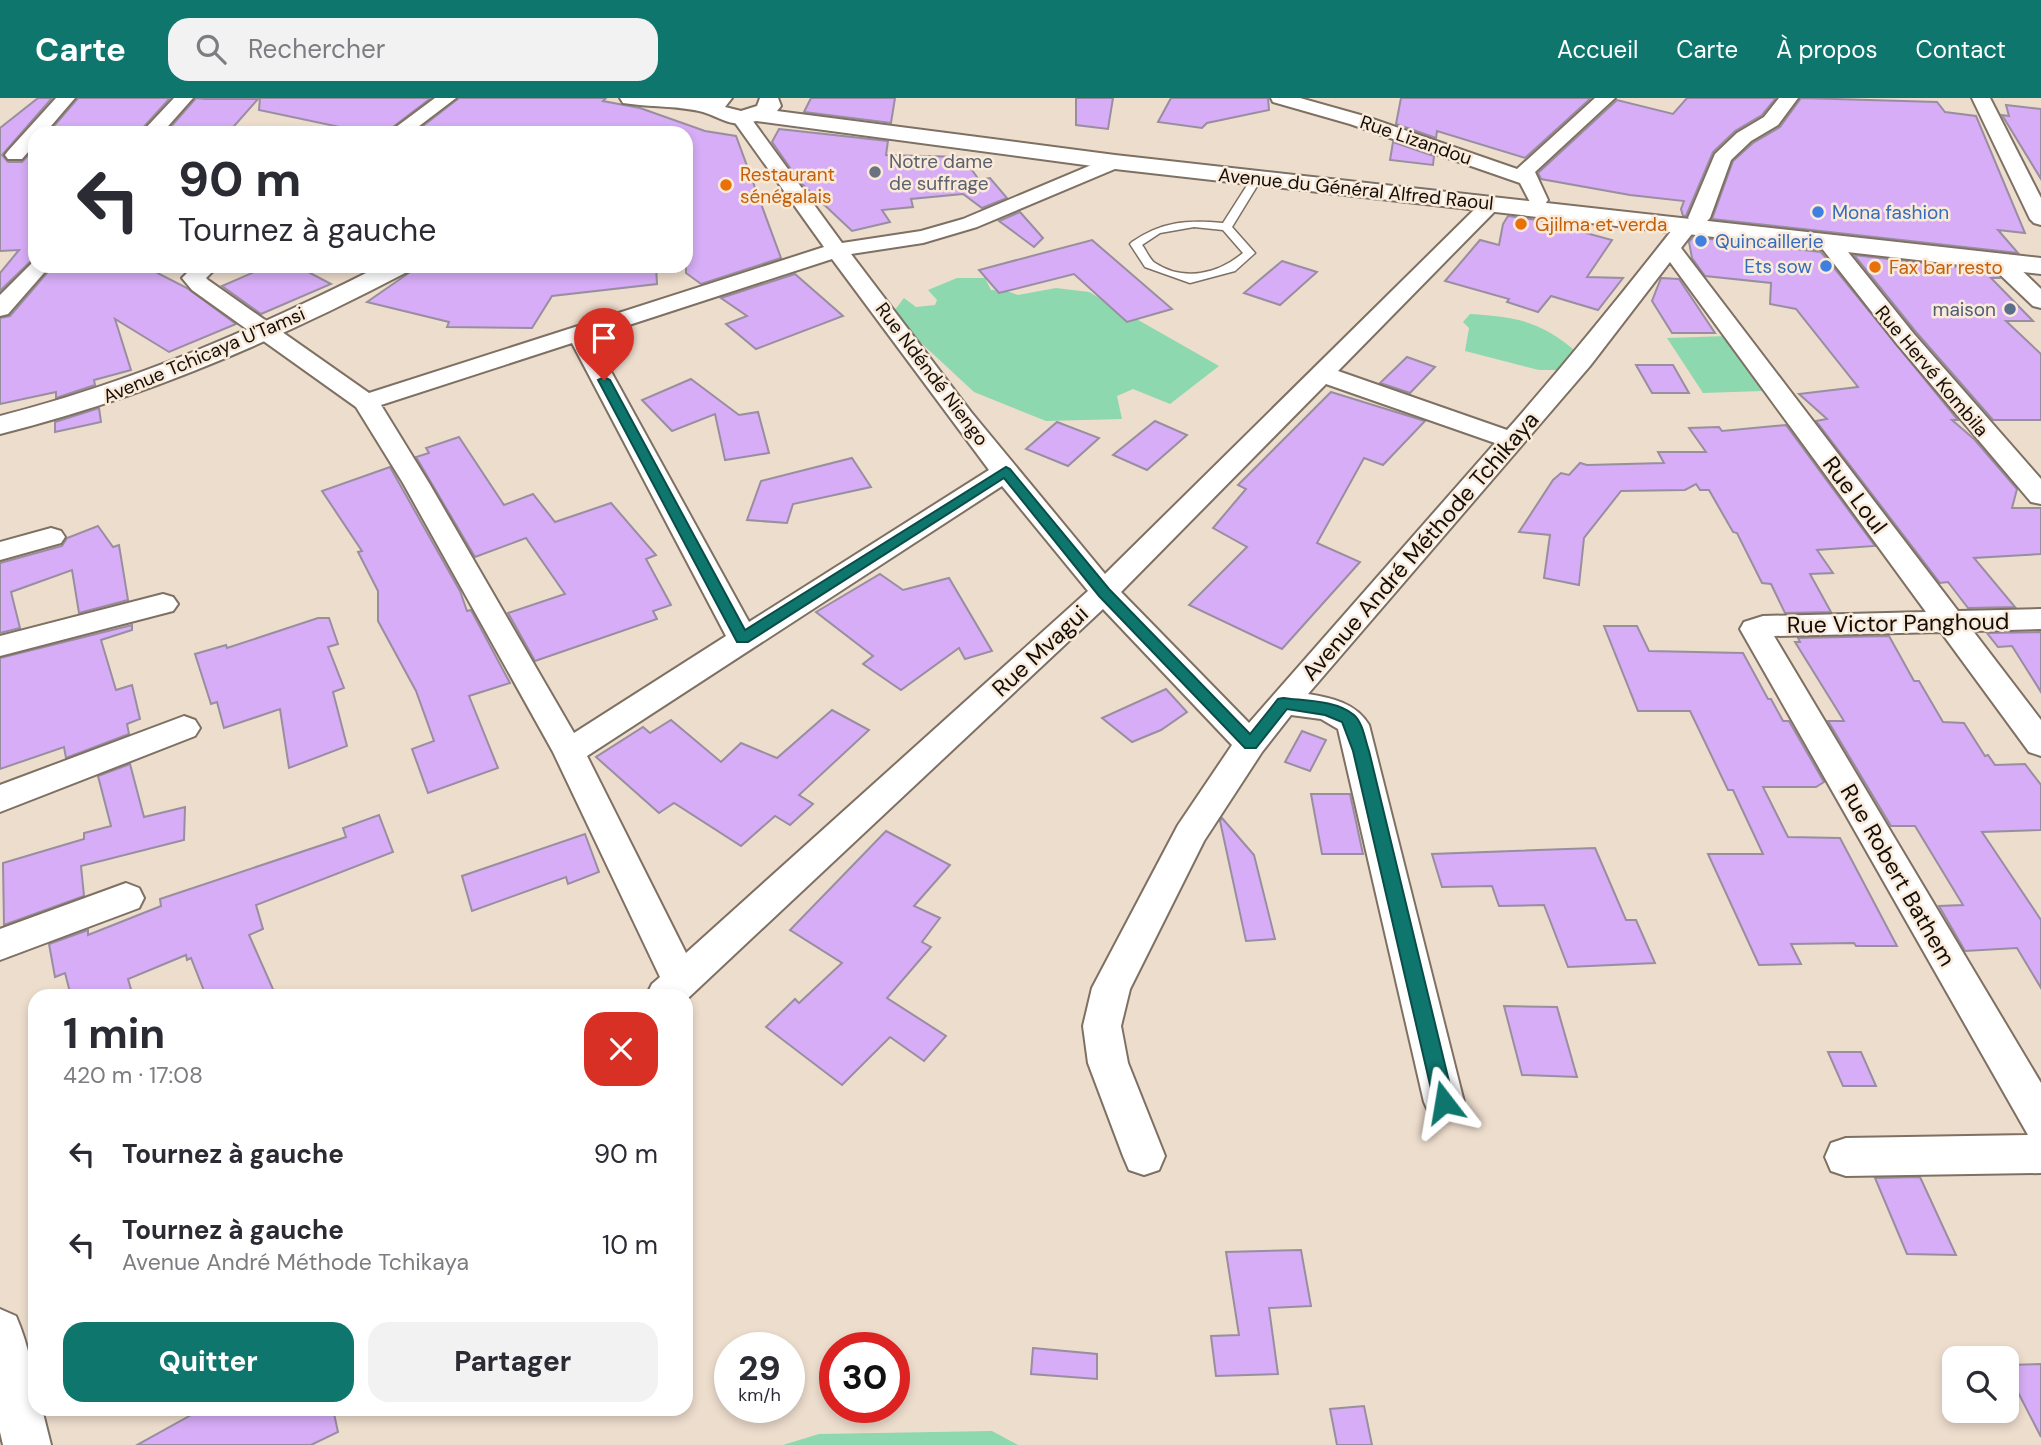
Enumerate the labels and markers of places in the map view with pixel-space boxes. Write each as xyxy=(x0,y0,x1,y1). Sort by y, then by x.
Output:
place label: Notre dame de suffrage xyxy=(889,149,993,196)
place label: Restaurant sénégalais xyxy=(740,162,835,209)
marker: Notre dame de suffrage xyxy=(867,164,883,180)
marker: Restaurant sénégalais xyxy=(718,177,734,193)
place label: Mona fashion xyxy=(1832,200,1949,225)
marker: Mona fashion xyxy=(1810,204,1826,220)
place label: Gjilma et verda xyxy=(1535,212,1667,237)
marker: Gjilma et verda xyxy=(1513,216,1529,232)
place label: Quincaillerie xyxy=(1715,229,1823,254)
marker: Quincaillerie xyxy=(1693,233,1709,249)
place label: Ets sow xyxy=(1744,254,1813,279)
place label: Fax bar resto xyxy=(1889,255,2003,280)
marker: Ets sow xyxy=(1818,258,1834,274)
marker: Fax bar resto xyxy=(1867,259,1883,275)
place label: maison xyxy=(1932,297,1996,322)
marker: maison xyxy=(2002,301,2018,317)
pin xyxy=(574,308,634,380)

